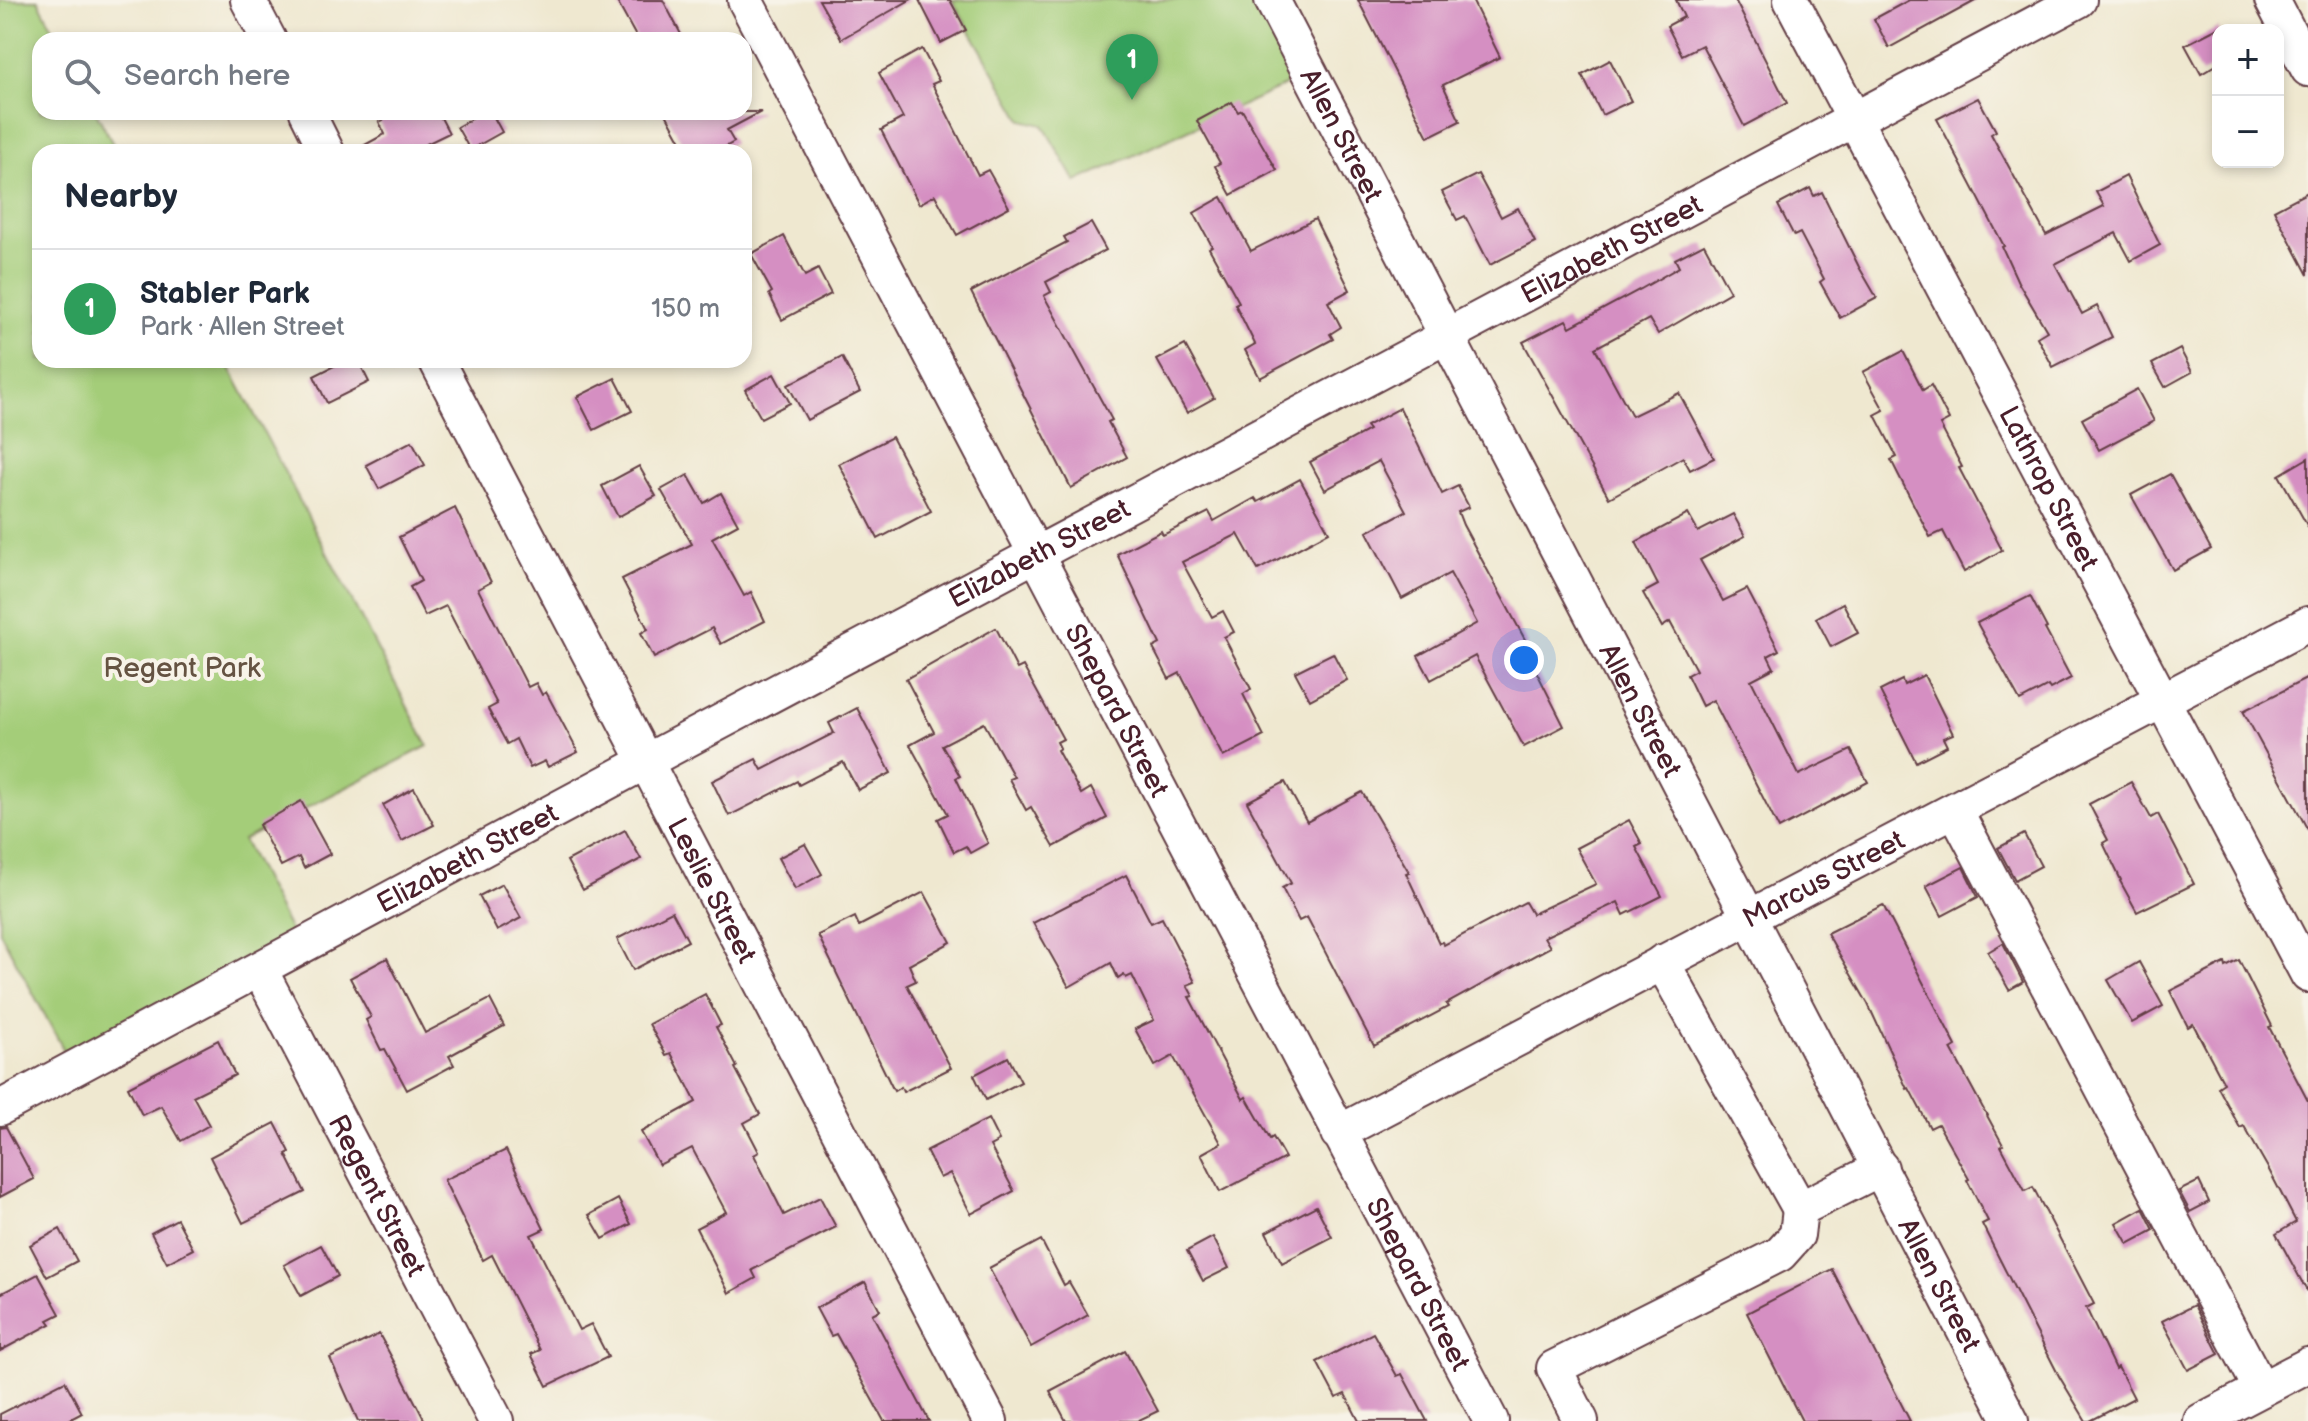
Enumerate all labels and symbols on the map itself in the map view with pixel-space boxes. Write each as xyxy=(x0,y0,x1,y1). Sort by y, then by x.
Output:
pin: 1 xyxy=(1106,34,1158,100)
street label: Allen Street xyxy=(1293,63,1389,208)
street label: Elizabeth Street xyxy=(1516,188,1709,312)
street label: Lathrop Street xyxy=(1991,401,2105,576)
street label: Elizabeth Street xyxy=(943,492,1136,616)
street label: Shepard Street xyxy=(1058,619,1176,803)
street label: Allen Street xyxy=(1592,638,1688,783)
your location xyxy=(1504,640,1544,680)
park label: Regent Park xyxy=(103,652,261,685)
street label: Elizabeth Street xyxy=(372,797,564,921)
street label: Leslie Street xyxy=(660,813,763,969)
street label: Marcus Street xyxy=(1737,824,1911,936)
street label: Regent Street xyxy=(321,1109,432,1282)
street label: Shepard Street xyxy=(1359,1192,1477,1377)
street label: Allen Street xyxy=(1890,1213,1987,1358)

